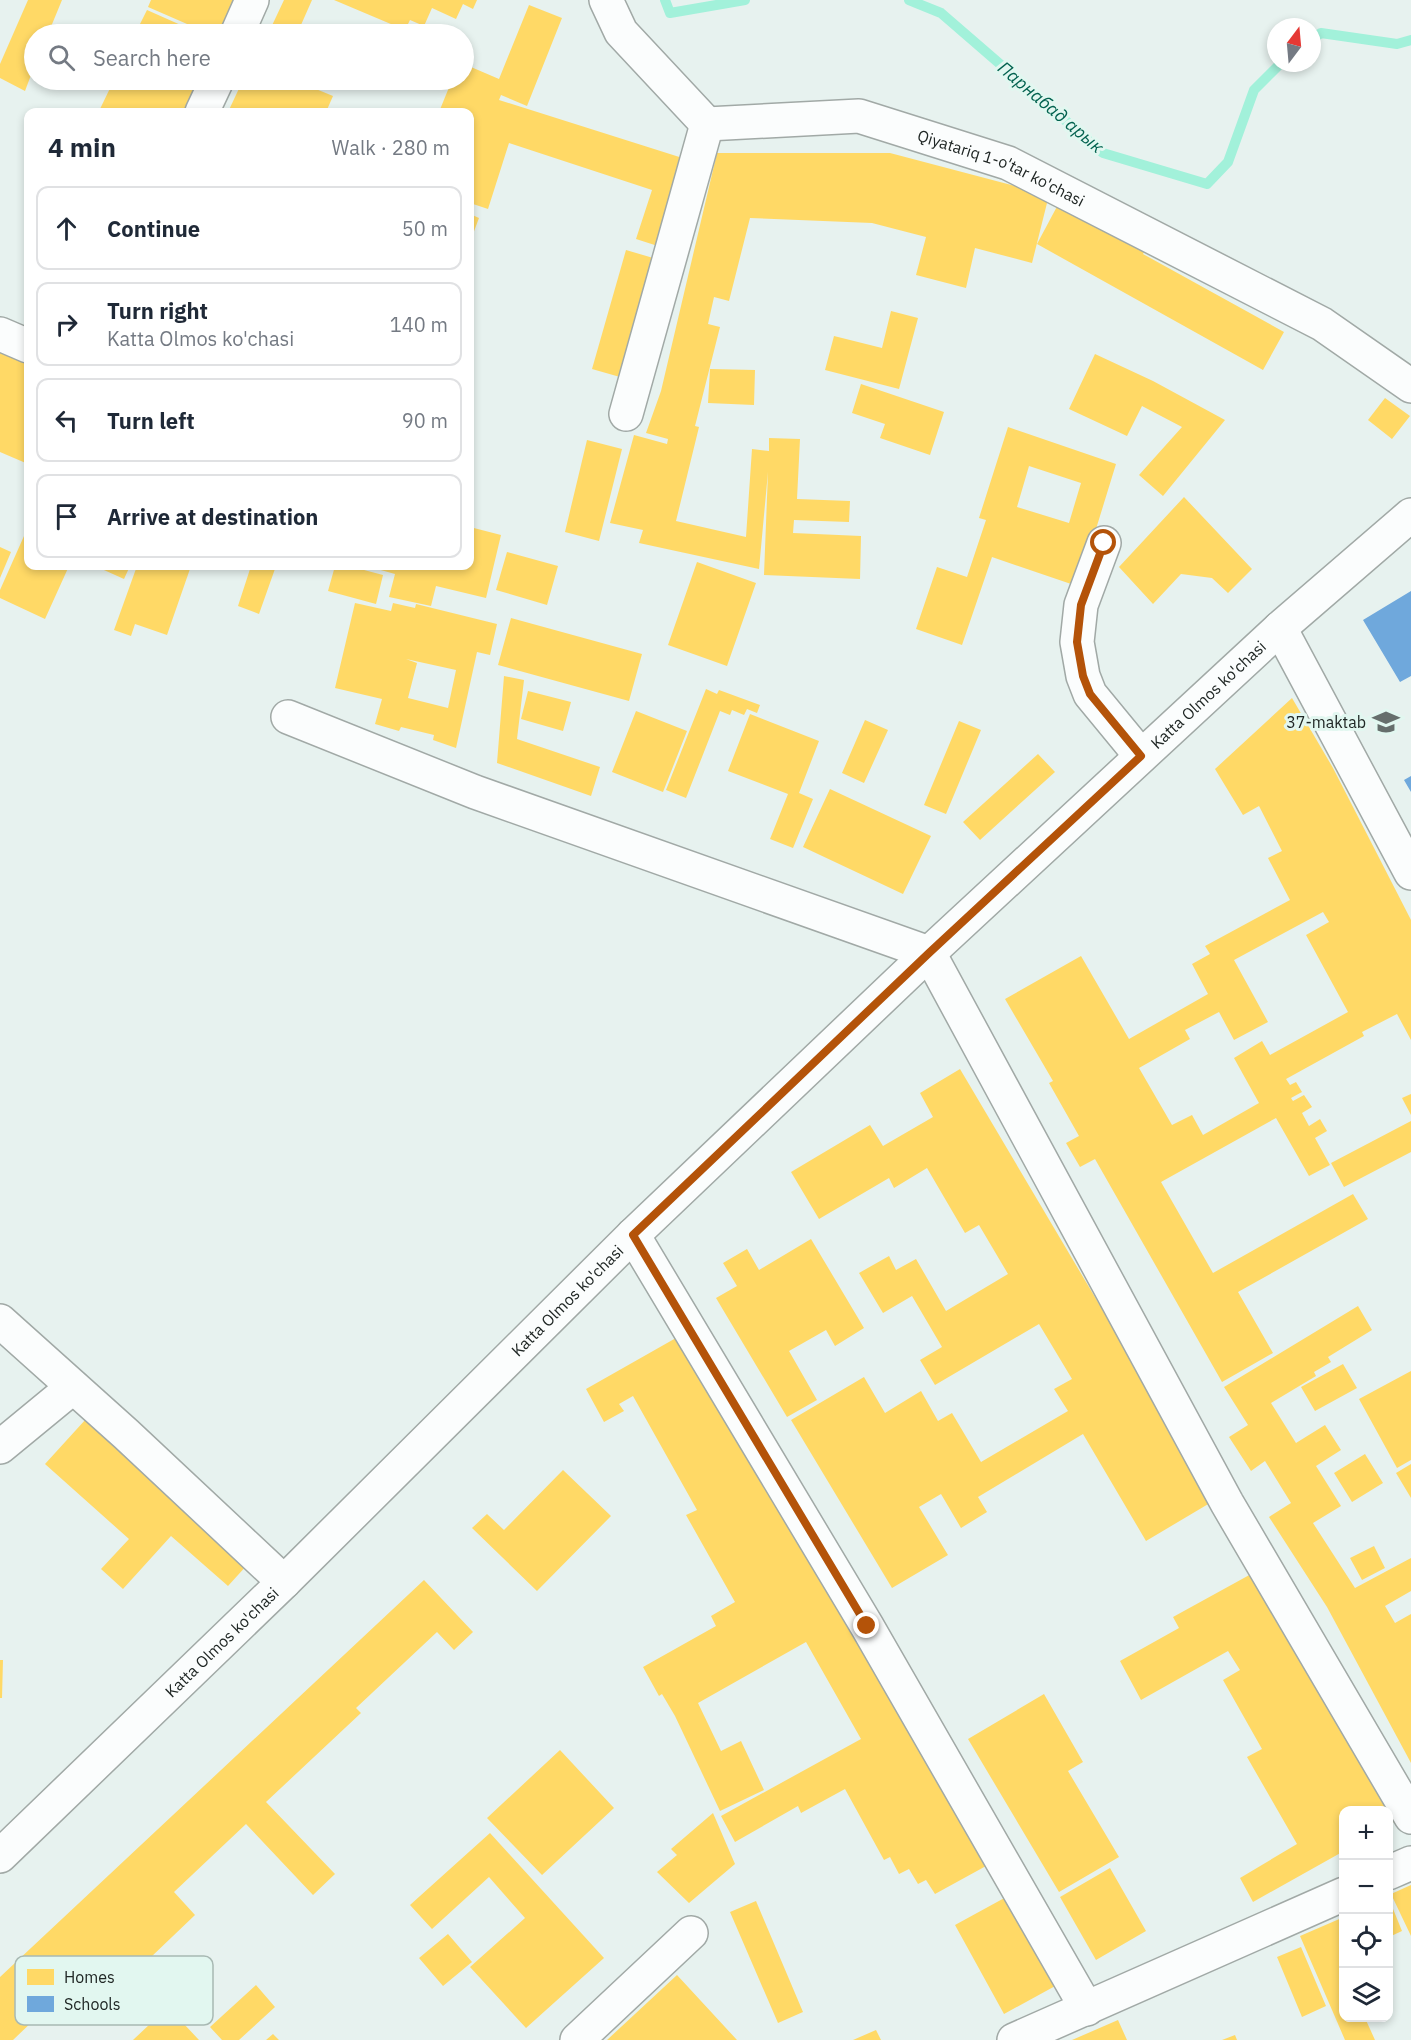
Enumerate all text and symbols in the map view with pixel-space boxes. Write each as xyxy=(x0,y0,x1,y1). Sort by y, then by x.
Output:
north arrow xyxy=(1267,18,1321,72)
search box xyxy=(24,24,474,90)
icon: search xyxy=(45,41,78,74)
text: Search here xyxy=(93,43,211,72)
water label: Парнабад арык xyxy=(993,56,1109,158)
street label: Qiyatariq 1-o'tar ko'chasi xyxy=(915,125,1088,211)
text: 4 min xyxy=(48,130,116,164)
text: Walk · 280 m xyxy=(332,134,450,161)
icon: ahead xyxy=(50,212,83,245)
text: Continue xyxy=(107,214,200,243)
text: 50 m xyxy=(402,215,448,242)
text: Turn right xyxy=(107,296,208,325)
icon: right xyxy=(50,308,83,341)
text: 140 m xyxy=(390,311,448,338)
text: Katta Olmos ko'chasi xyxy=(107,325,294,352)
icon: left xyxy=(50,404,83,437)
text: Turn left xyxy=(107,406,195,435)
text: 90 m xyxy=(402,407,448,434)
icon: arrive xyxy=(50,500,83,533)
text: Arrive at destination xyxy=(107,502,318,531)
route start xyxy=(1090,529,1116,555)
street label: Katta Olmos ko'chasi xyxy=(1146,636,1270,753)
school or university icon: 37-maktab xyxy=(1371,707,1401,737)
place label: 37-maktab xyxy=(1286,712,1366,732)
street label: Katta Olmos ko'chasi xyxy=(507,1240,627,1360)
street label: Katta Olmos ko'chasi xyxy=(161,1583,283,1701)
route end xyxy=(853,1612,879,1638)
map controls xyxy=(1339,1806,1393,2022)
button: + xyxy=(1339,1806,1393,1860)
button: − xyxy=(1339,1860,1393,1914)
button: locate xyxy=(1339,1914,1393,1968)
legend xyxy=(15,1956,213,2025)
text: Homes xyxy=(64,1967,115,1987)
button: layers xyxy=(1339,1968,1393,2022)
text: Schools xyxy=(64,1994,121,2014)

